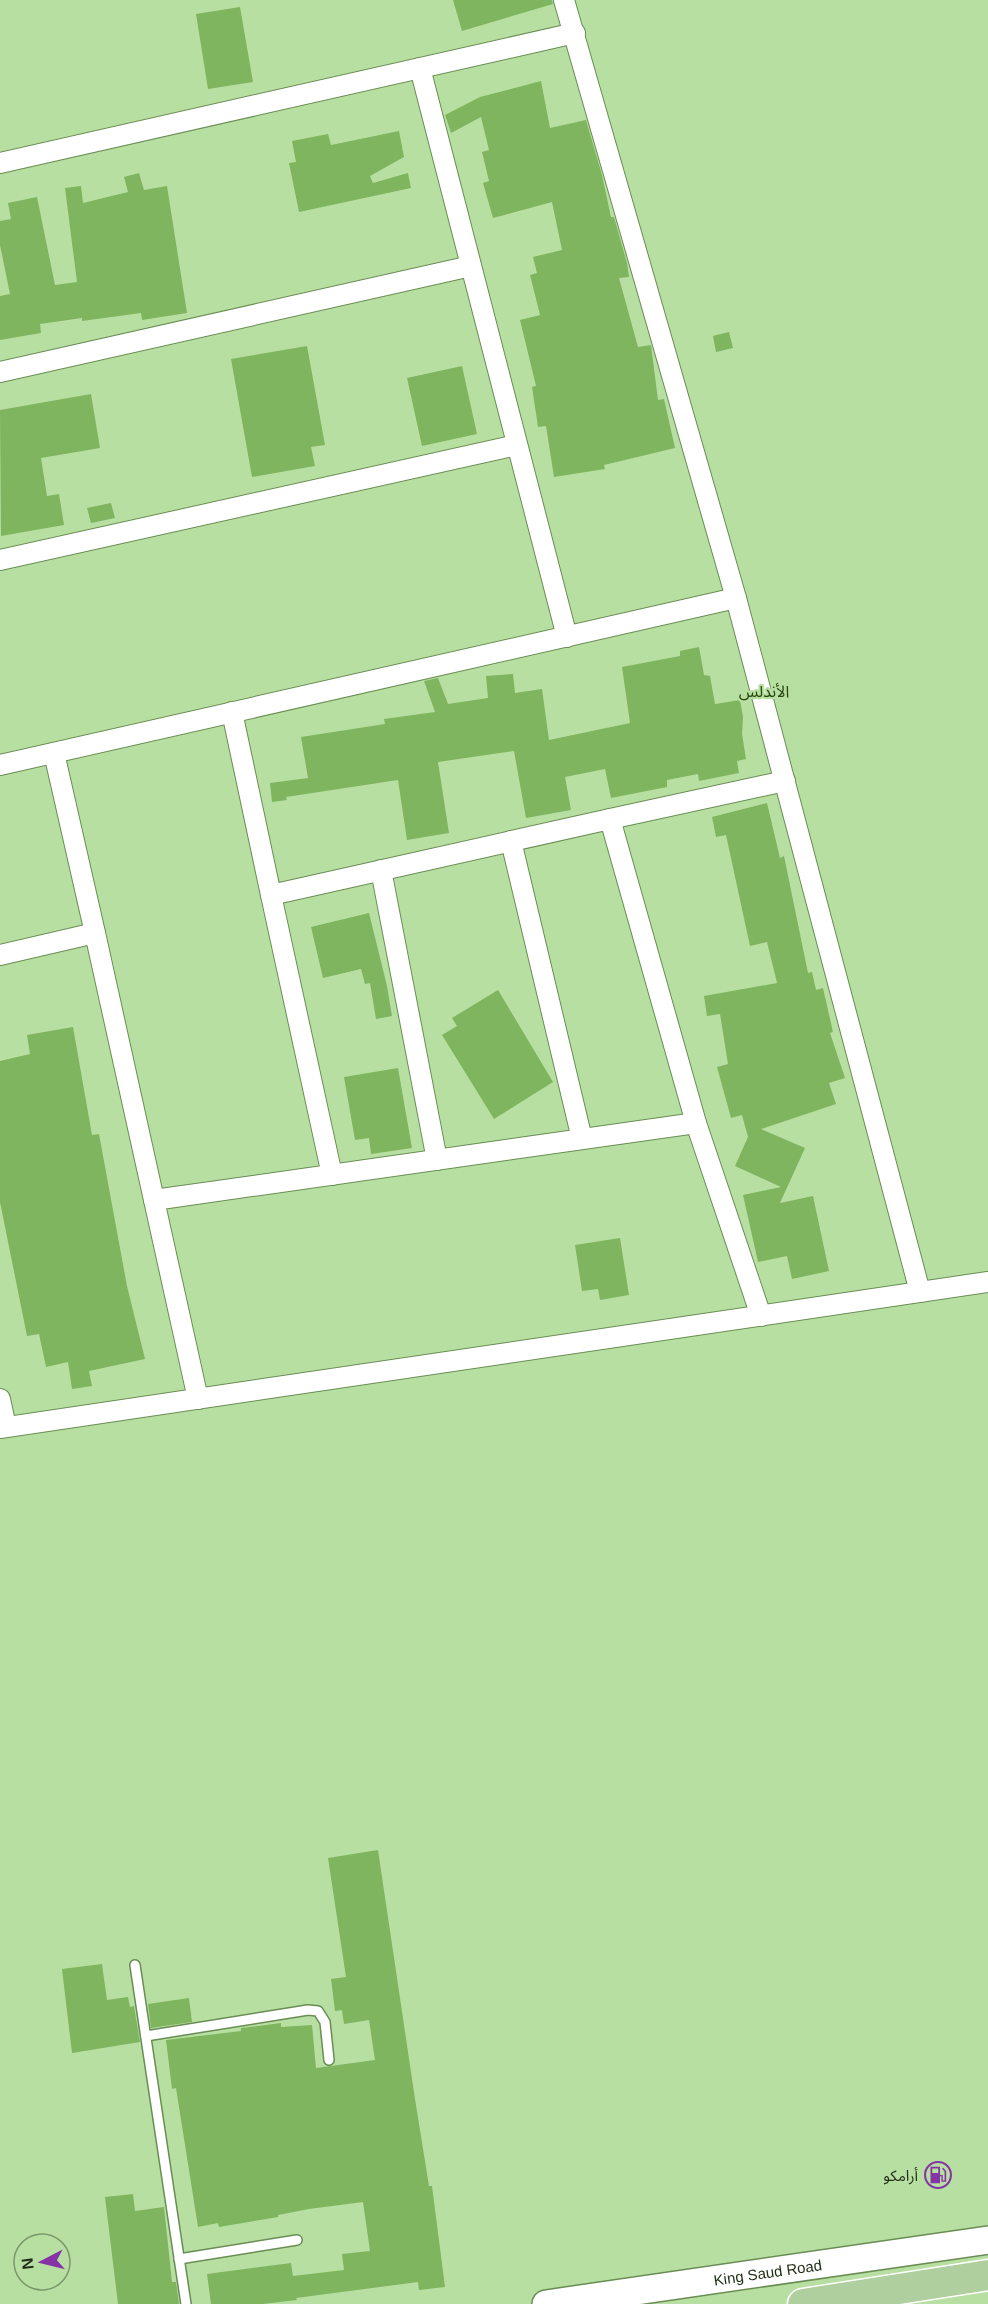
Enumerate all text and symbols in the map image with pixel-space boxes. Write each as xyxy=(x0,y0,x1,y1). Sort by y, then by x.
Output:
district label: الأندلس xyxy=(739,683,789,701)
fuel station icon: أرامكو xyxy=(923,2160,953,2190)
place label: أرامكو xyxy=(883,2167,918,2185)
north arrow xyxy=(12,2232,72,2292)
street label: King Saud Road xyxy=(712,2256,823,2288)
text: N xyxy=(18,2257,37,2271)

